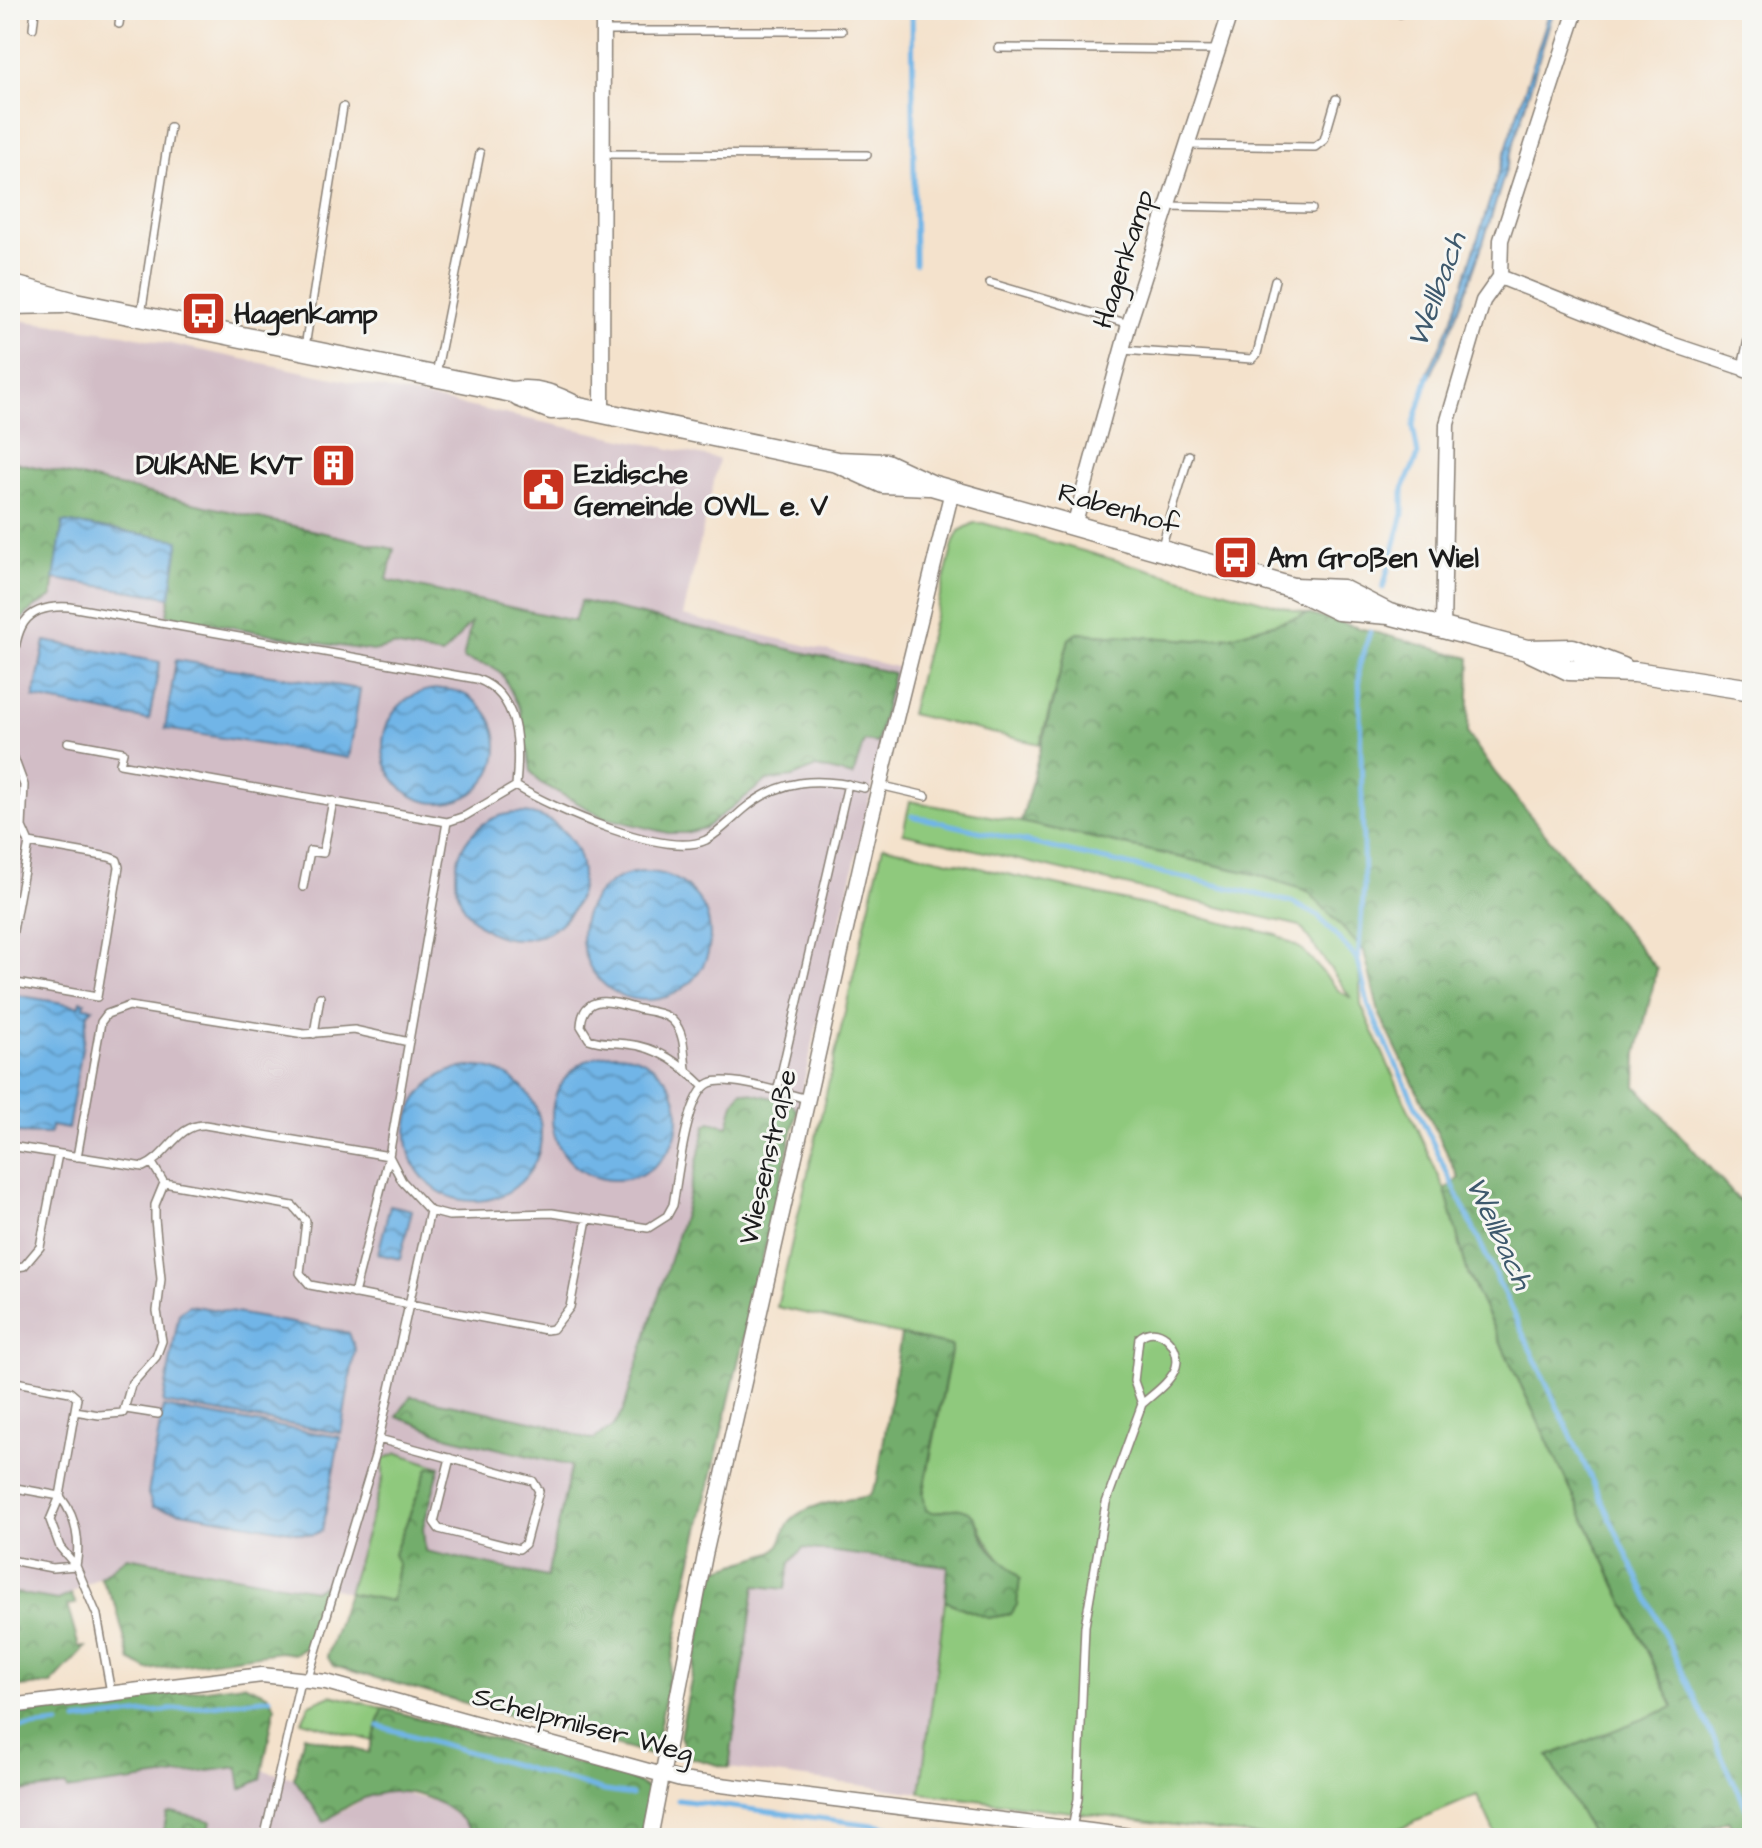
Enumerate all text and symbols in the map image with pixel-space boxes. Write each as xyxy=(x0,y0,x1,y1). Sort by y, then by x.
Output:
street label: Hagenkamp xyxy=(1083,185,1166,334)
water label: Wellbach xyxy=(1397,225,1478,353)
bus stop icon: Hagenkamp xyxy=(179,290,227,338)
place label: Hagenkamp xyxy=(234,295,378,336)
building icon: DUKANE KVT xyxy=(309,441,357,489)
place label: DUKANE KVT xyxy=(136,446,303,485)
place label: Ezidische Gemeinde OWL e. V xyxy=(574,455,828,526)
public building icon: Ezidische Gemeinde OWL e. V xyxy=(519,466,567,514)
street label: Rabenhof xyxy=(1053,473,1185,545)
bus stop icon: Am Großen Wiel xyxy=(1212,534,1260,582)
place label: Am Großen Wiel xyxy=(1267,539,1479,578)
street label: Wiesenstraße xyxy=(729,1065,807,1249)
water label: Wellbach xyxy=(1455,1170,1544,1297)
street label: Schelpmilser Weg xyxy=(468,1677,698,1774)

